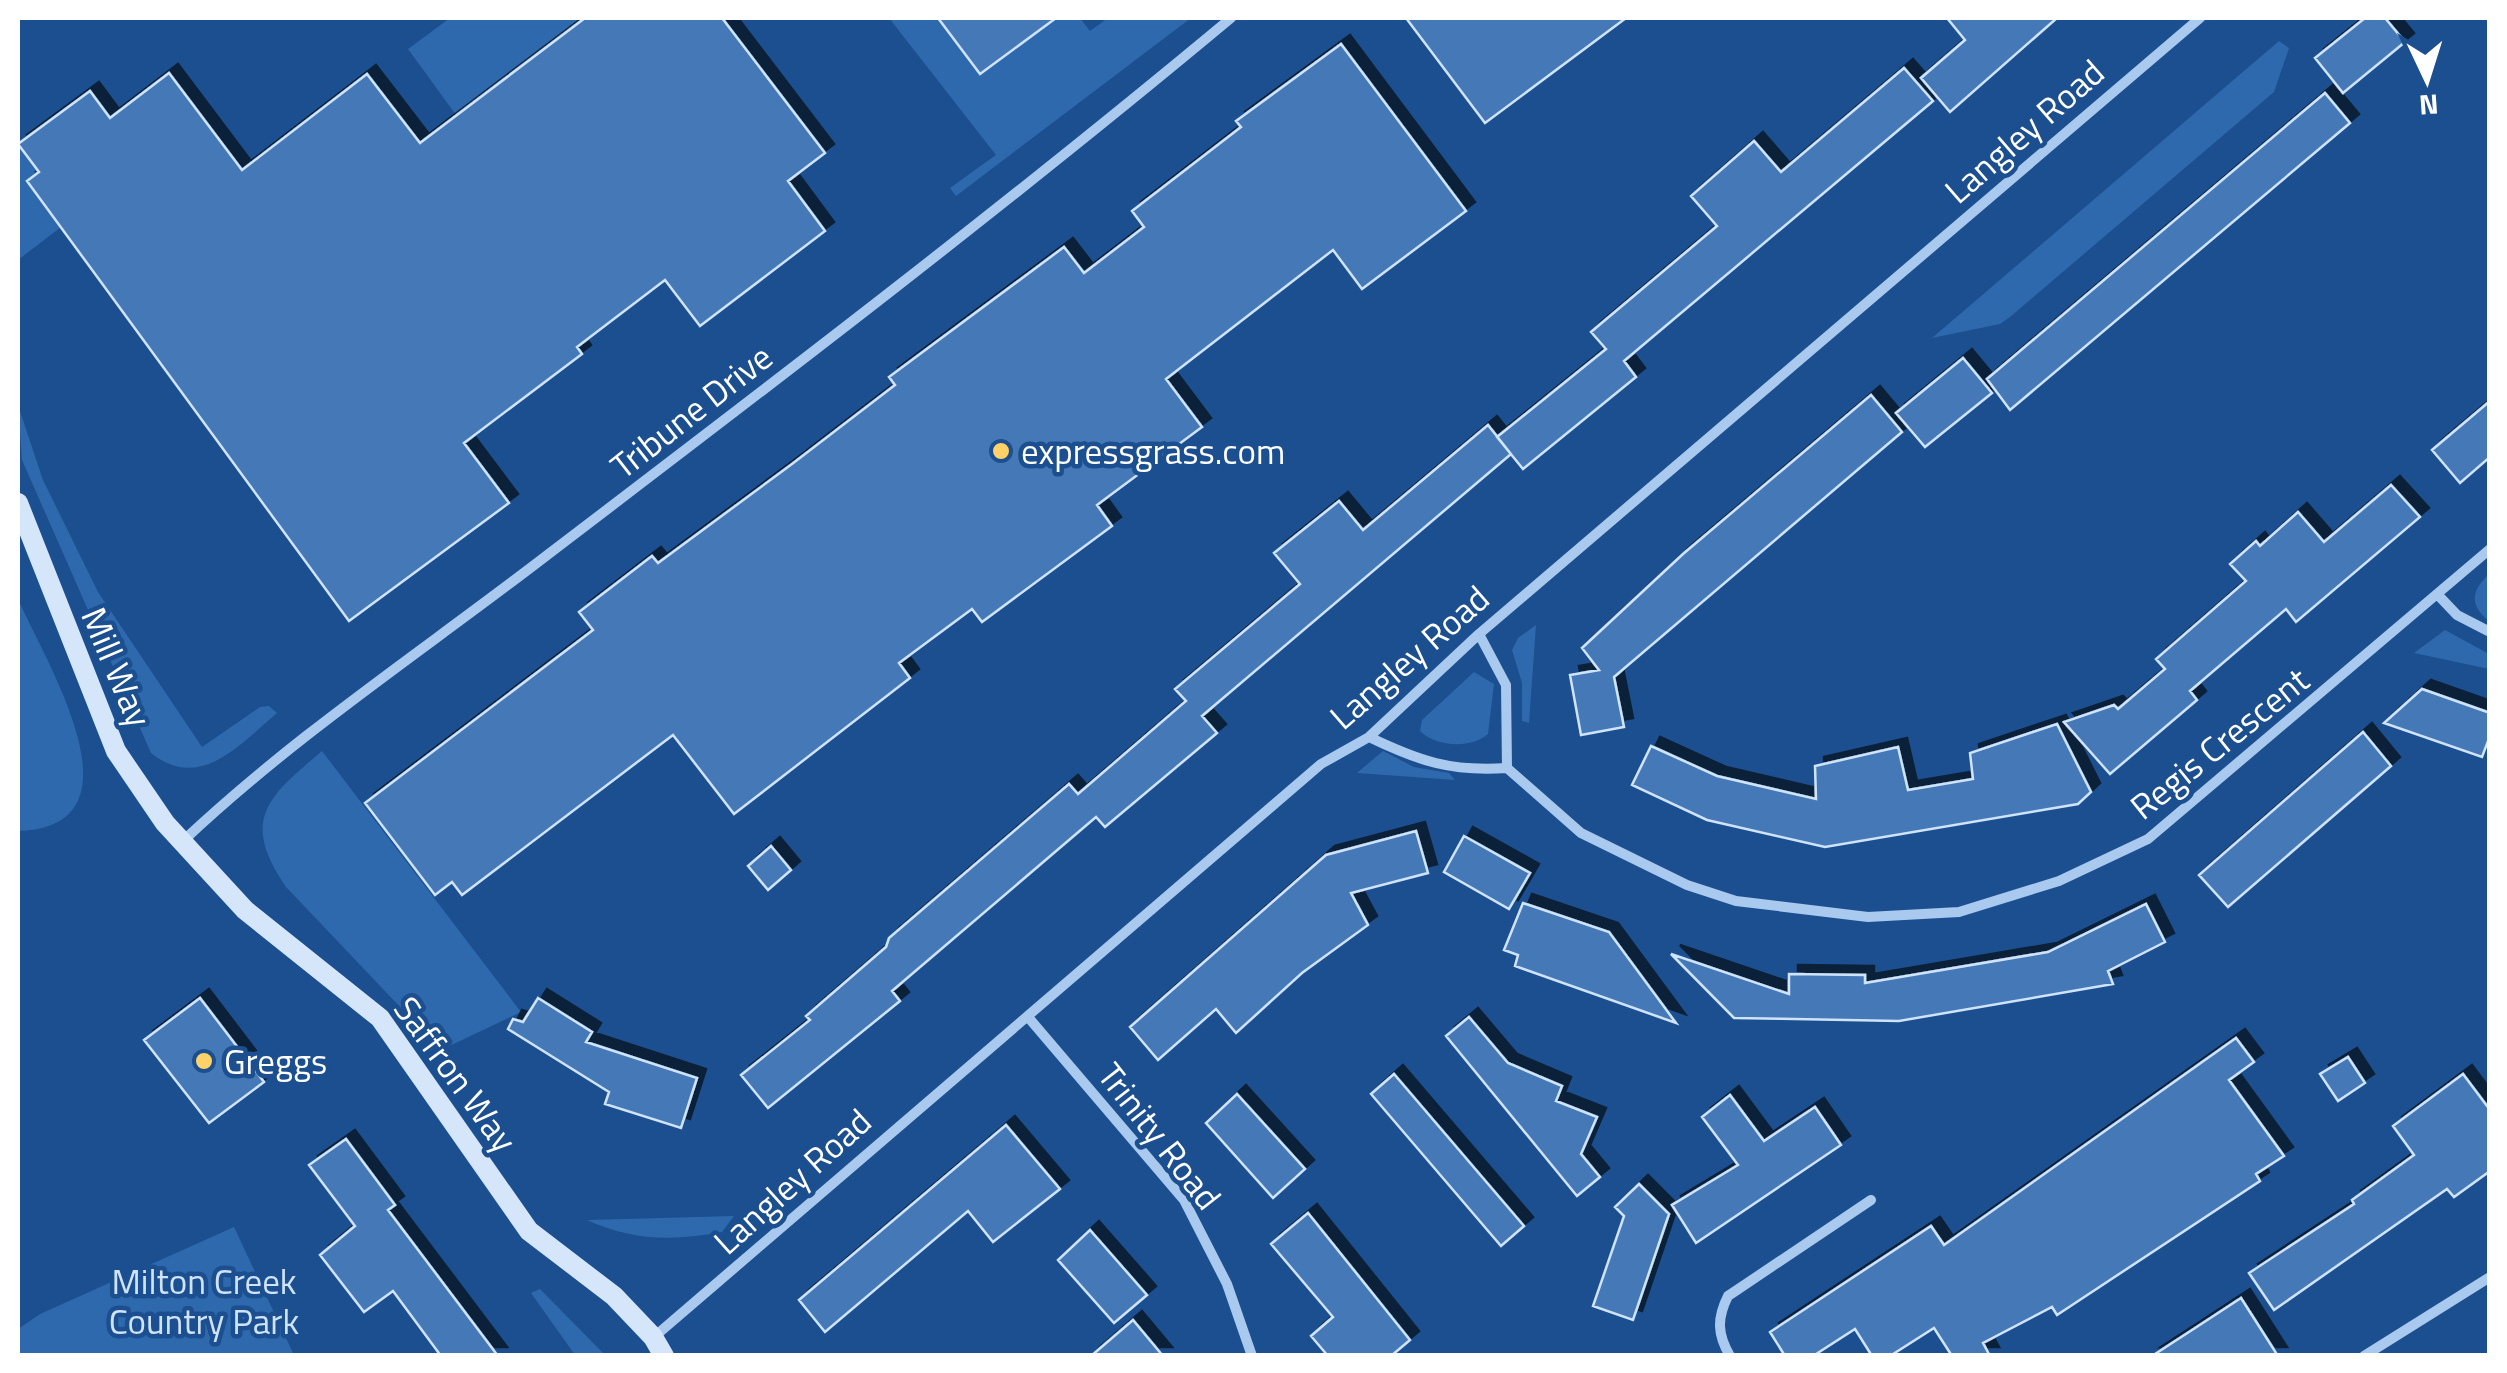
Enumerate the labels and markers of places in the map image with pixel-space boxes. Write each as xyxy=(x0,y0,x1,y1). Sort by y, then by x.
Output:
place label: expressgrass.com xyxy=(1021,424,1285,478)
marker: expressgrass.com xyxy=(990,440,1012,462)
place label: Greggs xyxy=(224,1034,327,1088)
marker: Greggs xyxy=(193,1050,215,1072)

